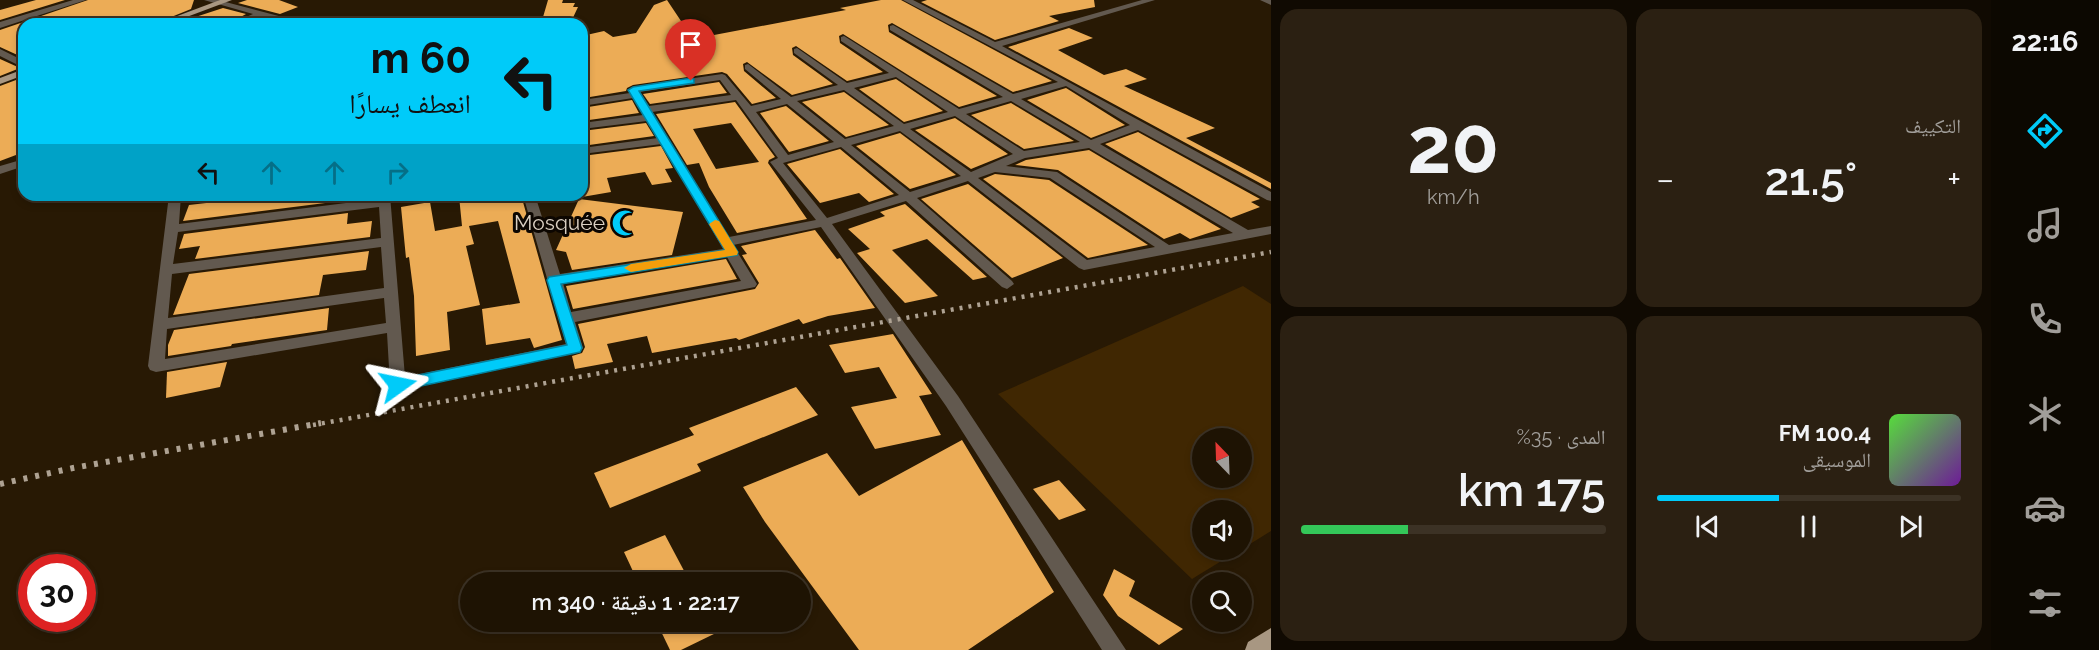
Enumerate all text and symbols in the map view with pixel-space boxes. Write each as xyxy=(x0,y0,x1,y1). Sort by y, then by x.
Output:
pin xyxy=(665,19,716,81)
text: 22:16 xyxy=(2012,26,2078,57)
icon: arrive xyxy=(674,28,707,61)
text: 60 m xyxy=(371,34,471,83)
icon: left xyxy=(492,42,570,120)
text: انعطف يسارًا xyxy=(349,88,471,119)
text: 20 xyxy=(1407,100,1499,191)
icon: directions xyxy=(2024,110,2066,152)
text: التكييف xyxy=(1905,114,1961,138)
text: 21.5° xyxy=(1764,153,1857,206)
icon: left xyxy=(192,156,225,189)
icon: ahead xyxy=(255,156,288,189)
icon: ahead xyxy=(318,156,351,189)
icon: right xyxy=(381,156,414,189)
text: − xyxy=(1657,160,1674,199)
text: + xyxy=(1947,160,1961,199)
text: km/h xyxy=(1427,185,1480,209)
icon: music xyxy=(2024,204,2066,246)
mosque icon: Mosquée xyxy=(610,208,640,238)
place label: Mosquée xyxy=(514,210,605,235)
icon: phone xyxy=(2024,298,2066,340)
position arrow xyxy=(366,353,430,417)
icon: climate xyxy=(2024,393,2066,435)
text: 100.4 FM xyxy=(1779,420,1871,446)
text: المدى · 35% xyxy=(1517,425,1606,449)
north arrow xyxy=(1192,428,1252,488)
map controls xyxy=(1192,428,1252,632)
text: الموسيقى xyxy=(1803,448,1871,472)
text: 175 km xyxy=(1458,464,1606,517)
icon: car xyxy=(2024,487,2066,529)
button: sound xyxy=(1192,500,1252,560)
icon: previous xyxy=(1691,510,1724,543)
icon: pause xyxy=(1792,510,1825,543)
icon: next xyxy=(1894,510,1927,543)
speed limit sign: 30 xyxy=(18,554,96,632)
button: search xyxy=(1192,572,1252,632)
icon: filters xyxy=(2024,582,2066,624)
text: 22:17 · 1 دقيقة · 340 m xyxy=(532,589,739,615)

